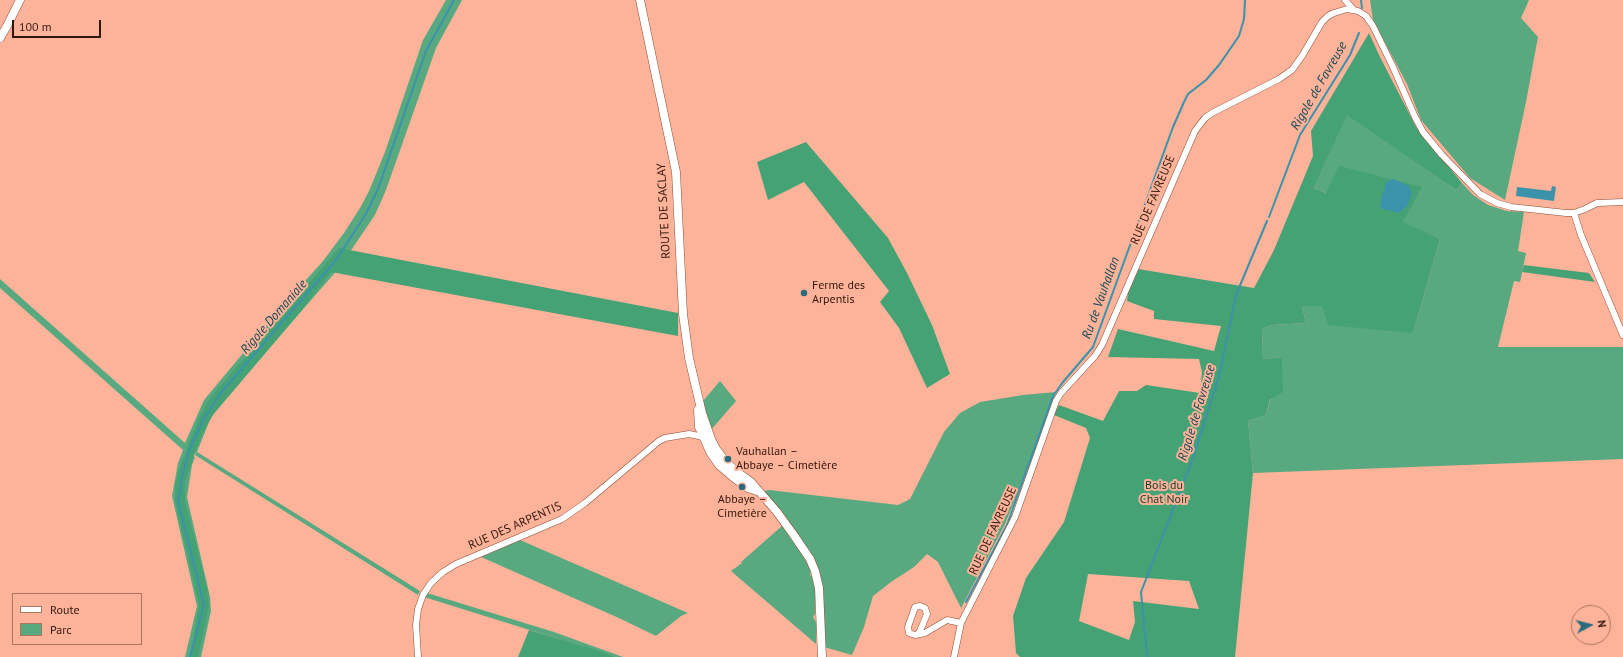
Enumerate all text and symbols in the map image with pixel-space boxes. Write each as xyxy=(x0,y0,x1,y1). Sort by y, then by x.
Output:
scale bar xyxy=(14,12,103,38)
text: 100 m xyxy=(19,19,52,34)
water label: Rigole de Favreuse xyxy=(1287,39,1351,133)
street label: RUE DE FAVREUSE xyxy=(1128,153,1178,247)
street label: ROUTE DE SACLAY xyxy=(654,163,674,259)
water label: Ru de Vauhallan xyxy=(1079,255,1123,341)
water label: Rigole Domaniale xyxy=(237,277,311,357)
place label: Ferme des Arpentis xyxy=(812,279,865,307)
marker: Ferme des Arpentis xyxy=(799,288,809,298)
water label: Rigole de Favreuse xyxy=(1175,363,1219,463)
place label: Vauhallan – Abbaye – Cimetière xyxy=(736,445,837,473)
marker: Vauhallan – Abbaye – Cimetière xyxy=(723,454,733,464)
park label: Bois du Chat Noir xyxy=(1140,479,1188,507)
marker: Abbaye – Cimetière xyxy=(737,482,747,492)
street label: RUE DE FAVREUSE xyxy=(966,485,1020,577)
place label: Abbaye – Cimetière xyxy=(717,493,767,521)
street label: RUE DES ARPENTIS xyxy=(466,499,564,553)
legend xyxy=(12,593,142,645)
text: Route xyxy=(50,602,80,617)
north arrow xyxy=(1571,605,1611,645)
text: N xyxy=(1595,619,1609,628)
text: Parc xyxy=(50,622,72,637)

